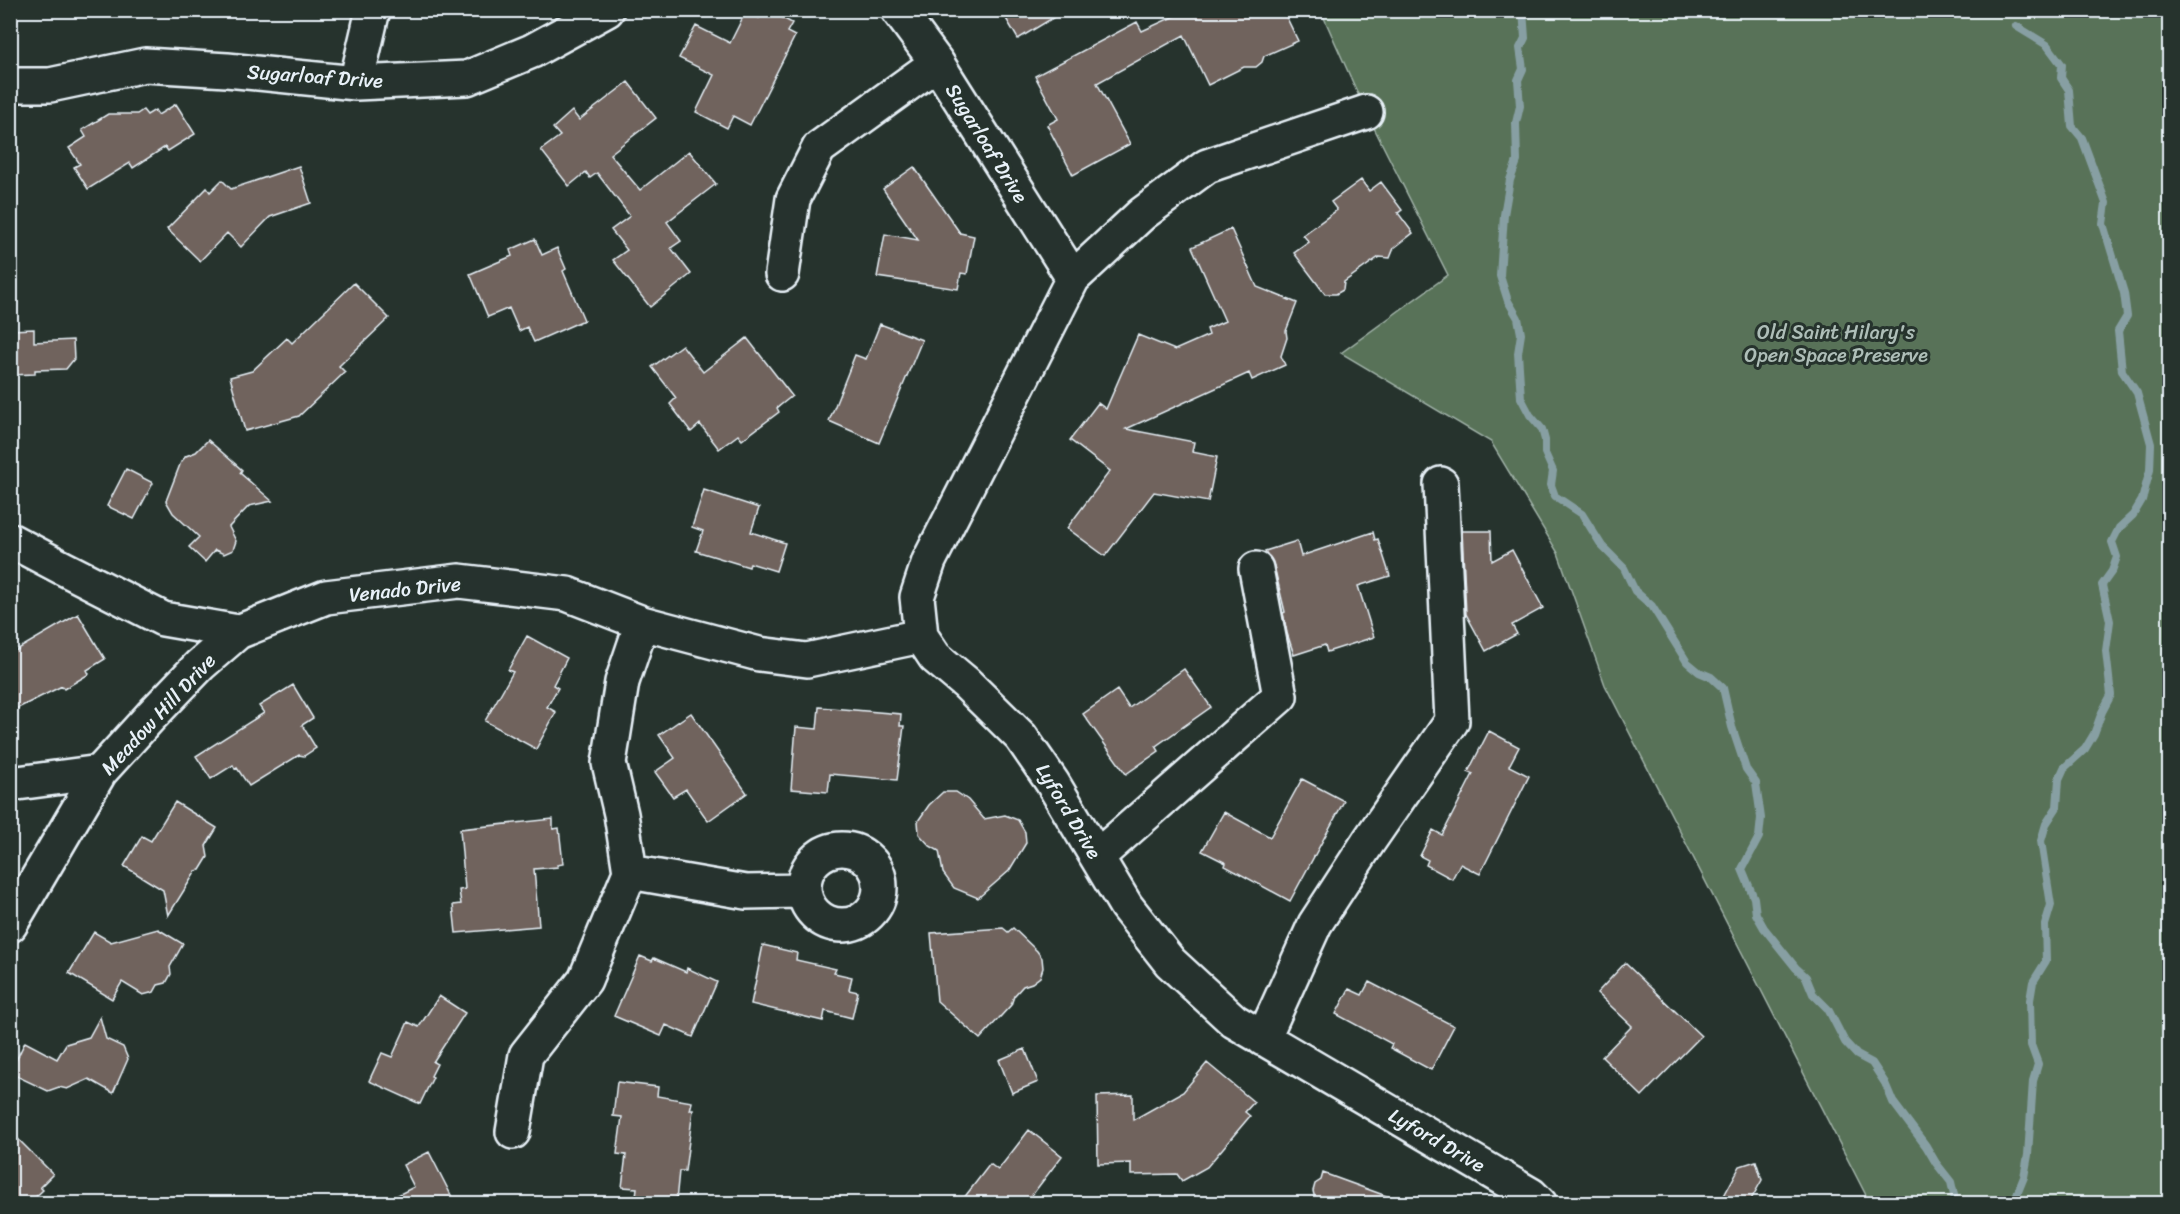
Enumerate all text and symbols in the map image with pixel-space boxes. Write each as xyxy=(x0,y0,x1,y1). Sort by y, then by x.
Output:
street label: Sugarloaf Drive xyxy=(246,54,384,99)
street label: Sugarloaf Drive xyxy=(936,76,1038,210)
park label: Old Saint Hilary's Open Space Preserve xyxy=(1744,315,1928,373)
street label: Venado Drive xyxy=(347,566,463,613)
street label: Meadow Hill Drive xyxy=(92,645,225,784)
street label: Lyford Drive xyxy=(1026,756,1111,866)
street label: Lyford Drive xyxy=(1382,1099,1492,1183)

